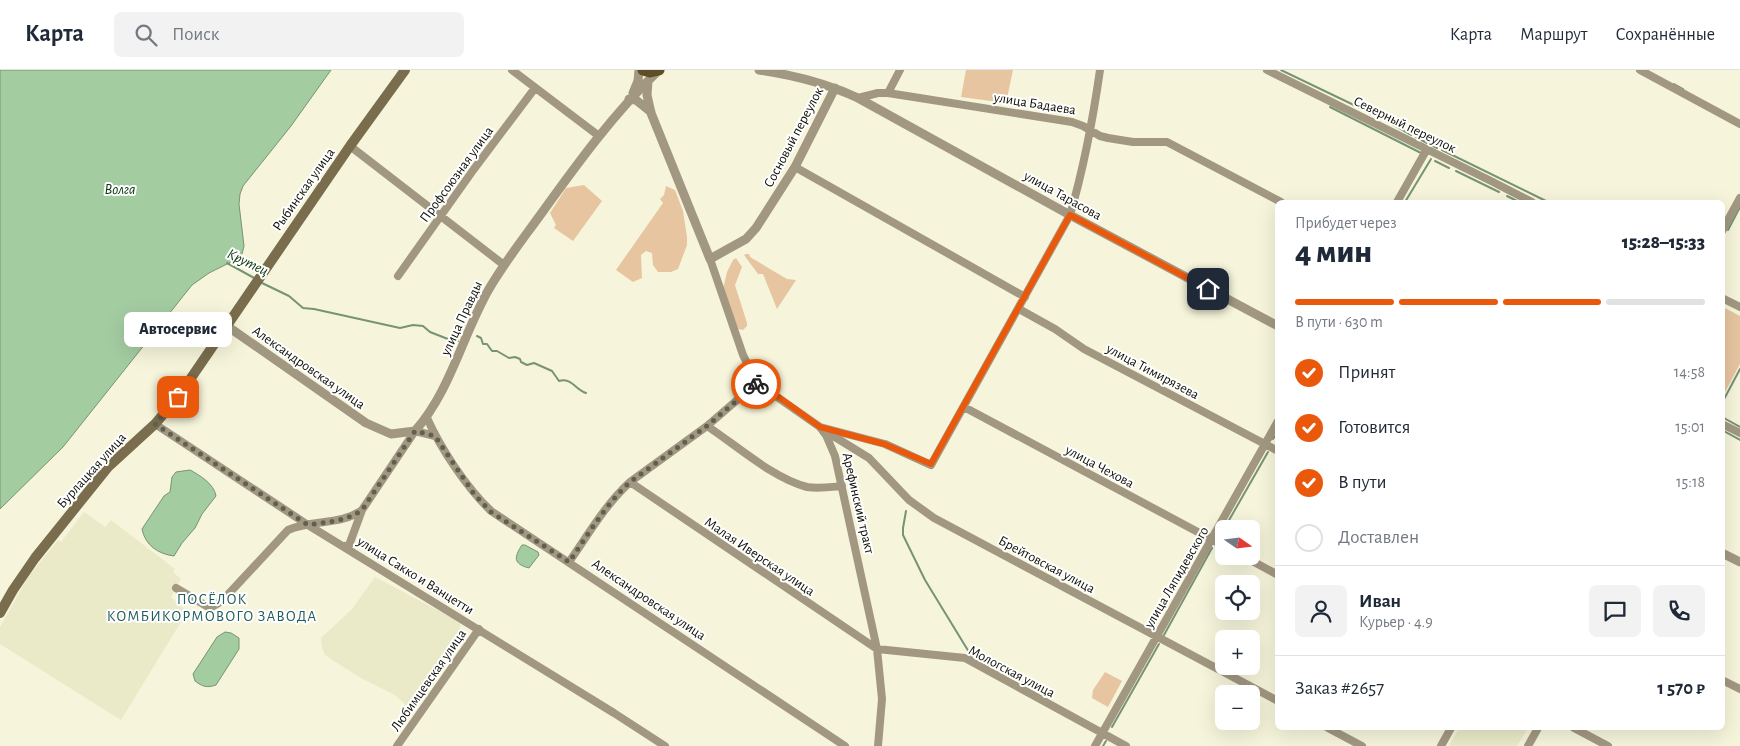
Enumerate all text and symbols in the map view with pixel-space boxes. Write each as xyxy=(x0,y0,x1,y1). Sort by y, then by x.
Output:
search box xyxy=(114,12,464,57)
icon: search xyxy=(132,21,160,49)
text: Карта xyxy=(25,22,84,46)
text: Поиск xyxy=(172,25,219,44)
text: Карта xyxy=(1450,26,1492,44)
text: Маршрут xyxy=(1520,26,1588,44)
text: Сохранённые xyxy=(1616,26,1715,44)
street label: Сосновый переулок xyxy=(762,85,826,190)
street label: улица Бадаева xyxy=(992,90,1077,117)
street label: Северный переулок xyxy=(1351,94,1458,156)
street label: Профсоюзная улица xyxy=(417,124,497,225)
street label: Рыбинская улица xyxy=(270,145,338,234)
street label: улица Тарасова xyxy=(1020,168,1104,223)
water label: Волга xyxy=(105,182,135,197)
text: Прибудет через xyxy=(1295,215,1397,231)
text: 15:28–15:33 xyxy=(1622,233,1705,252)
text: 4 мин xyxy=(1295,236,1372,268)
water label: Крутец xyxy=(225,246,271,279)
pin xyxy=(1187,268,1229,310)
icon: home xyxy=(1194,275,1222,303)
street label: улица Правды xyxy=(438,279,485,359)
callout: Автосервис xyxy=(124,312,232,347)
text: В пути · 630 m xyxy=(1295,314,1383,330)
text: Автосервис xyxy=(139,321,217,337)
street label: Александровская улица xyxy=(249,324,368,412)
street label: улица Тимирязева xyxy=(1103,341,1202,402)
courier xyxy=(731,359,781,409)
icon: check xyxy=(1295,359,1323,387)
text: Принят xyxy=(1338,363,1395,382)
text: 14:58 xyxy=(1674,364,1705,380)
icon: bike xyxy=(742,370,770,398)
pin xyxy=(157,376,199,418)
icon: bag xyxy=(164,383,192,411)
icon: check xyxy=(1295,414,1323,442)
text: Готовится xyxy=(1338,418,1411,437)
text: 15:01 xyxy=(1675,419,1705,435)
street label: Бурлацкая улица xyxy=(55,430,129,511)
street label: улица Чехова xyxy=(1062,442,1137,491)
street label: Арефинский тракт xyxy=(840,451,877,556)
icon: check xyxy=(1295,469,1323,497)
text: В пути xyxy=(1338,473,1387,492)
text: 15:18 xyxy=(1676,474,1705,490)
street label: Малая Иверская улица xyxy=(702,515,817,599)
north arrow xyxy=(1215,520,1260,565)
map controls xyxy=(1215,520,1260,730)
street label: улица Ляпидевского xyxy=(1142,524,1212,631)
text: Доставлен xyxy=(1338,528,1419,547)
street label: улица Сакко и Ванцетти xyxy=(354,534,476,617)
street label: Брейтовская улица xyxy=(996,534,1098,596)
street label: Александровская улица xyxy=(589,557,708,643)
button: locate xyxy=(1215,575,1260,620)
button: person xyxy=(1295,585,1347,637)
button: chat xyxy=(1589,585,1641,637)
button: phone xyxy=(1653,585,1705,637)
district label: ПОСЁЛОК КОМБИКОРМОВОГО ЗАВОДА xyxy=(107,591,317,624)
text: Иван xyxy=(1359,592,1401,611)
text: Курьер · 4.9 xyxy=(1359,614,1433,630)
street label: Любимцевская улица xyxy=(388,627,470,734)
button: + xyxy=(1215,630,1260,675)
street label: Мологская улица xyxy=(966,643,1058,701)
text: Заказ #2657 xyxy=(1295,679,1384,698)
text: 1 570 ₽ xyxy=(1657,679,1705,698)
button: − xyxy=(1215,685,1260,730)

